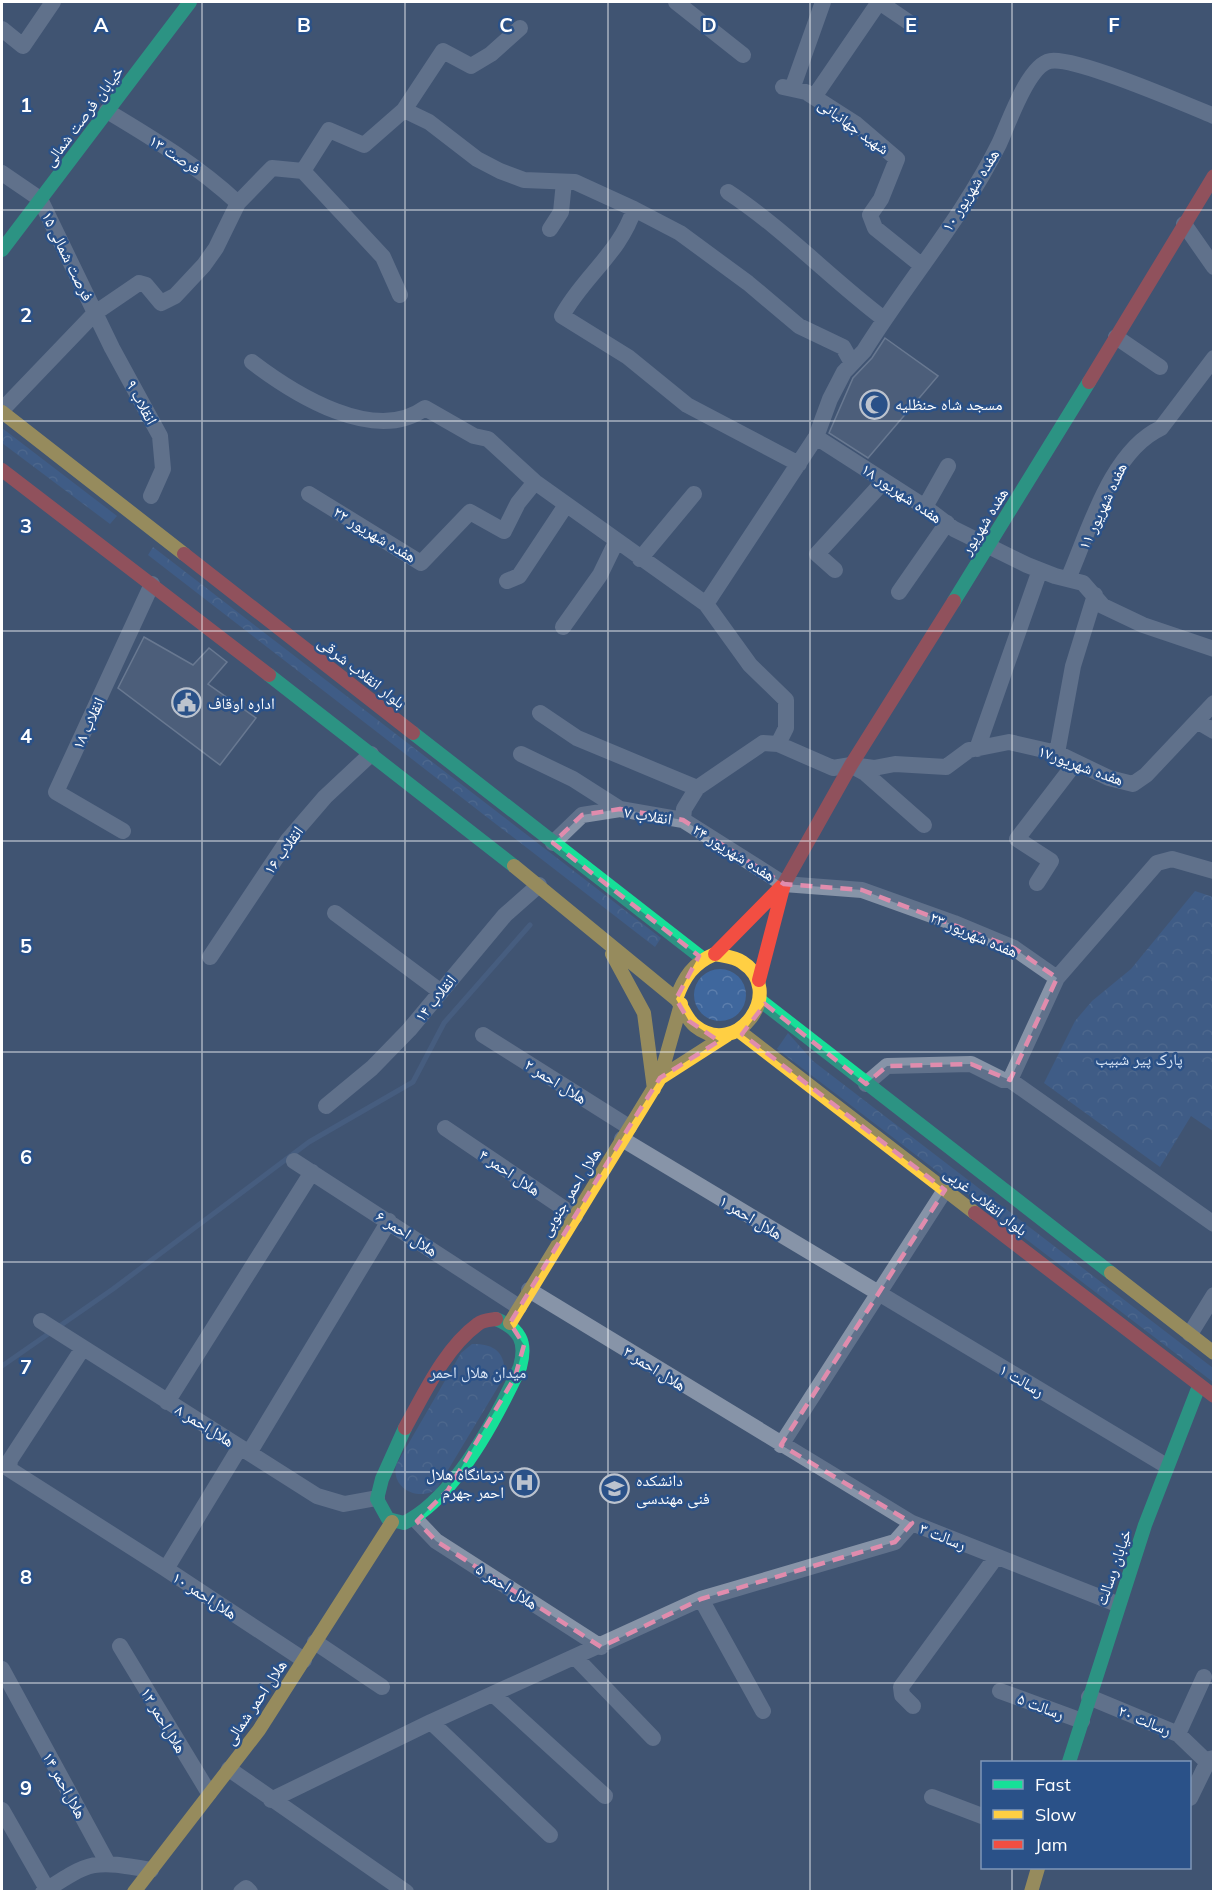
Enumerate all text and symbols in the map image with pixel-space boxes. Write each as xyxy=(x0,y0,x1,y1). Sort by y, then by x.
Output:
text: A xyxy=(94,12,109,37)
text: B xyxy=(297,12,311,37)
text: C xyxy=(499,12,513,37)
text: D xyxy=(701,12,717,37)
text: E xyxy=(905,12,917,37)
text: F xyxy=(1108,12,1120,37)
street label: خیابان فرصت شمالی xyxy=(39,62,128,171)
text: 1 xyxy=(20,92,32,117)
street label: شهید جهانبانی xyxy=(814,94,893,159)
street label: فرصت ۱۳ xyxy=(145,130,205,178)
street label: هفده شهریور ۱۰ xyxy=(937,145,1003,235)
street label: فرصت شمالی ۱۵ xyxy=(37,208,98,304)
text: 2 xyxy=(20,302,32,327)
street label: انقلاب ۹ xyxy=(122,376,162,428)
mosque icon: مسجد شاه حنظلیه xyxy=(858,388,890,420)
place label: مسجد شاه حنظلیه xyxy=(895,394,1002,414)
street label: هفده شهریور ۱۸ xyxy=(858,459,946,527)
street label: هفده شهریور ۱۱ xyxy=(1073,459,1131,553)
street label: هفده شهریور xyxy=(955,484,1012,559)
street label: هفده شهریور ۲۲ xyxy=(330,501,420,567)
text: 3 xyxy=(20,513,32,538)
street label: بلوار انقلاب شرقی xyxy=(314,632,410,713)
public building icon: اداره اوقاف xyxy=(171,687,203,719)
place label: اداره اوقاف xyxy=(208,693,275,713)
street label: انقلاب ۱۸ xyxy=(67,694,109,752)
text: 4 xyxy=(20,723,32,748)
street label: هفده شهریور۱۷ xyxy=(1036,740,1126,790)
street label: انقلاب ۷ xyxy=(623,801,673,829)
street label: هفده شهریور ۲۴ xyxy=(689,819,779,885)
street label: انقلاب ۱۶ xyxy=(259,822,307,878)
street label: هفده شهریور ۲۳ xyxy=(927,907,1021,961)
text: 5 xyxy=(20,933,32,958)
street label: انقلاب ۱۴ xyxy=(410,970,460,1026)
park label: پارک پیر شبیب xyxy=(1095,1049,1183,1069)
street label: هلال احمر ۲ xyxy=(520,1054,591,1109)
text: 6 xyxy=(20,1144,32,1169)
street label: هلال احمر ۴ xyxy=(475,1144,545,1201)
street label: هلال احمر جنوبی xyxy=(535,1144,606,1240)
street label: بلوار انقلاب غربی xyxy=(940,1162,1032,1241)
street label: هلال احمر ۱ xyxy=(715,1190,786,1244)
street label: هلال احمر ۶ xyxy=(372,1206,442,1261)
street label: هلال احمر ۳ xyxy=(619,1341,690,1396)
text: 7 xyxy=(20,1354,32,1379)
street label: رسالت ۱ xyxy=(996,1359,1048,1401)
park label: میدان هلال احمر xyxy=(429,1362,526,1383)
street label: هلال‌احمر ۸ xyxy=(171,1399,238,1452)
place label: درمانگاه هلال احمر جهرم xyxy=(426,1464,504,1503)
hospital icon: درمانگاه هلال احمر جهرم xyxy=(509,1467,541,1499)
place label: دانشکده فنی مهندسی xyxy=(636,1470,710,1509)
school or university icon: دانشکده فنی مهندسی xyxy=(599,1473,631,1505)
street label: رسالت ۳ xyxy=(917,1518,969,1554)
street label: خیابان رسالت xyxy=(1091,1526,1136,1608)
street label: هلال احمر ۵ xyxy=(472,1559,542,1614)
text: 8 xyxy=(20,1564,32,1589)
street label: هلال‌احمر ۱۰ xyxy=(168,1567,241,1624)
street label: هلال احمر شمالی xyxy=(219,1656,292,1749)
street label: هلال‌احمر ۱۲ xyxy=(136,1684,191,1757)
street label: رسالت ۵ xyxy=(1015,1688,1067,1724)
street label: رسالت ۲۰ xyxy=(1115,1700,1175,1740)
street label: هلال‌احمر ۱۴ xyxy=(38,1748,91,1822)
legend xyxy=(981,1761,1191,1869)
text: Fast xyxy=(1035,1773,1071,1796)
text: 9 xyxy=(20,1775,32,1800)
text: Slow xyxy=(1035,1803,1077,1826)
text: Jam xyxy=(1035,1833,1068,1856)

